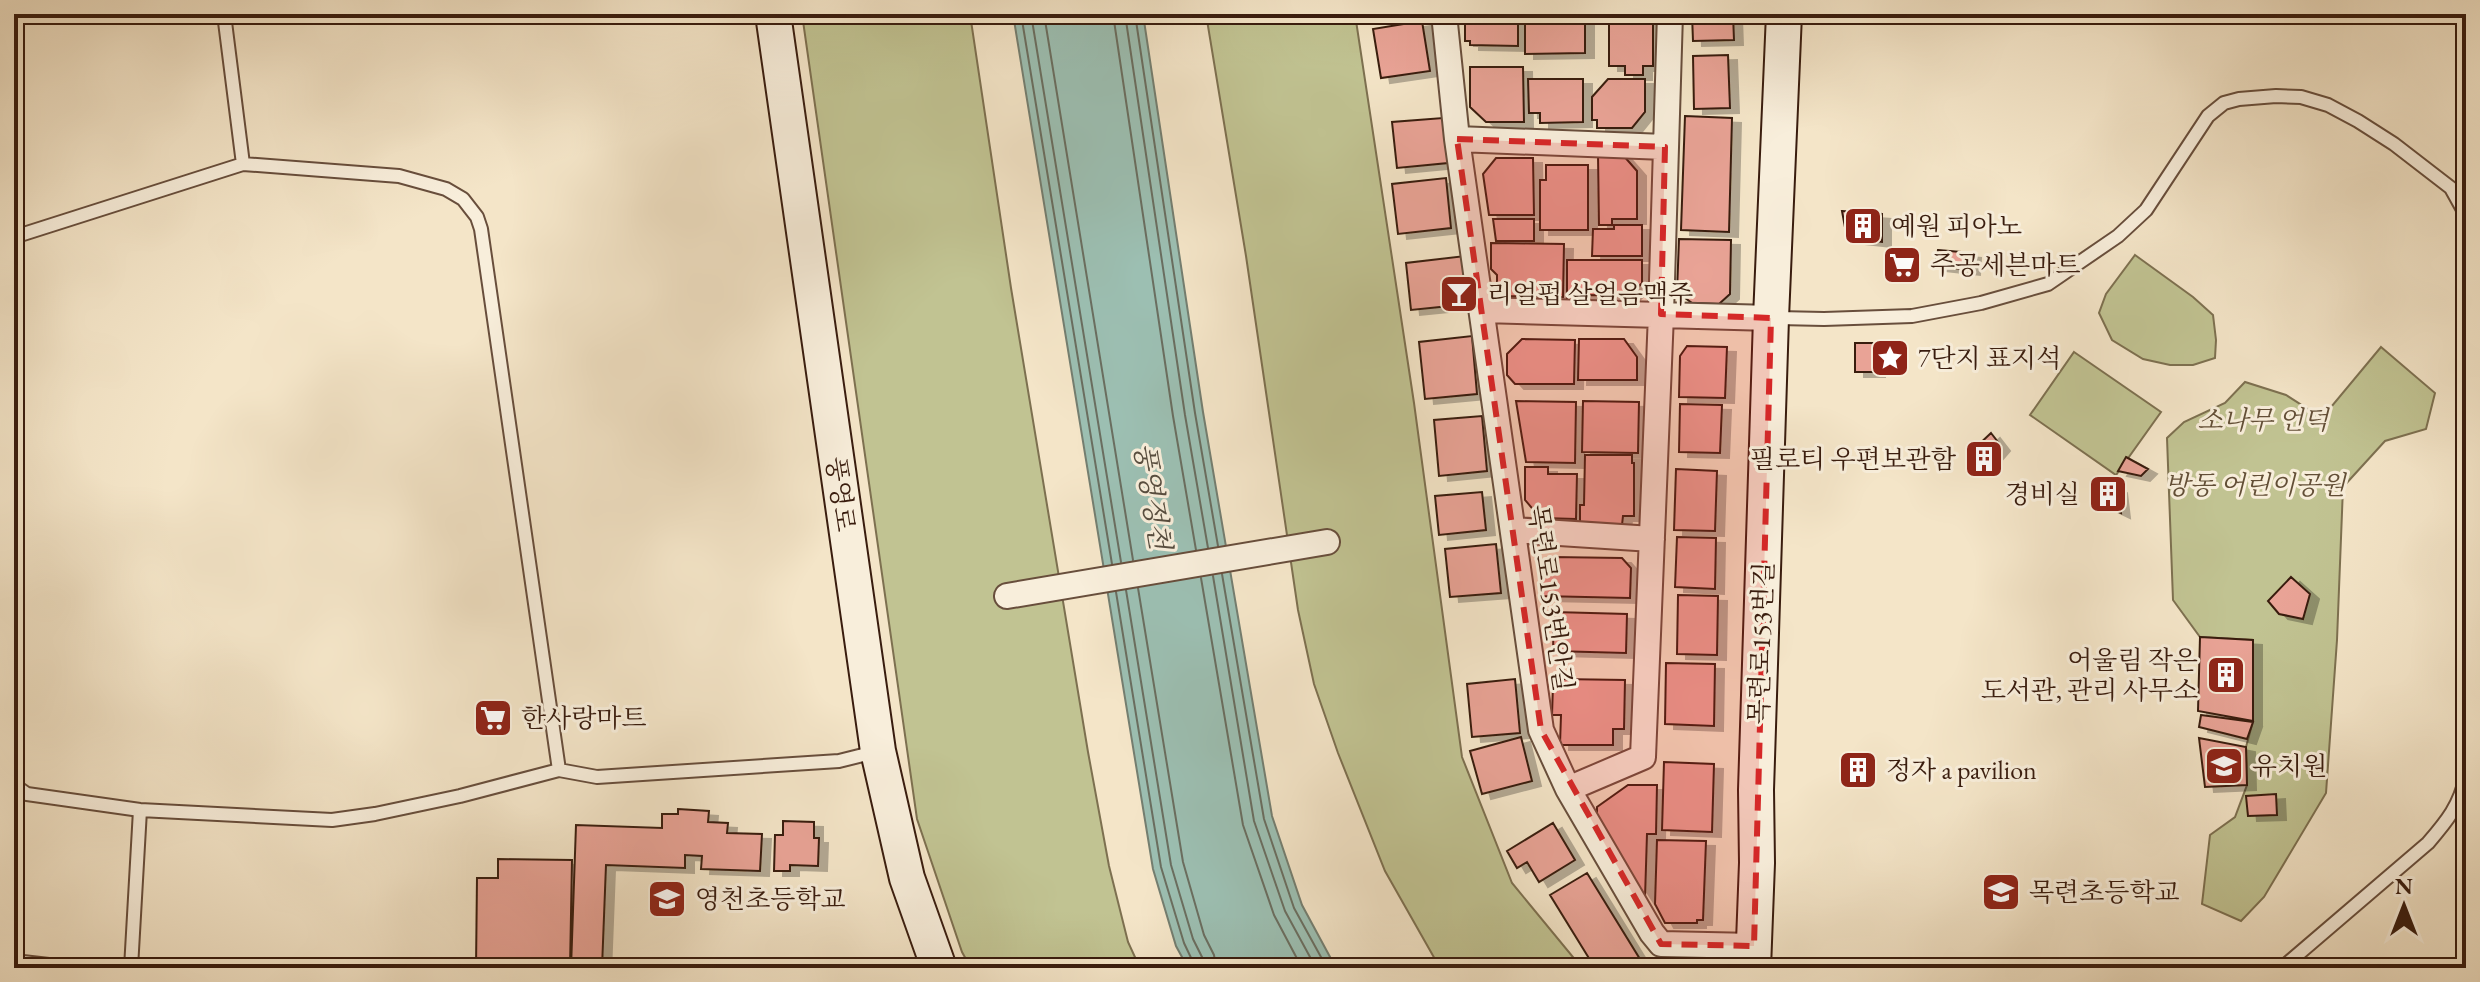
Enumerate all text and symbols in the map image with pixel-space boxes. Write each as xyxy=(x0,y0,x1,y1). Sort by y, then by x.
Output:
building icon: 예원 피아노 xyxy=(1842,205,1884,247)
place label: 예원 피아노 xyxy=(1891,209,2022,243)
supermarket icon: 주공세븐마트 xyxy=(1881,244,1923,286)
place label: 주공세븐마트 xyxy=(1930,248,2081,282)
bar icon: 리얼펍 살얼음맥주 xyxy=(1438,273,1480,315)
place label: 리얼펍 살얼음맥주 xyxy=(1487,277,1693,311)
place icon: 7단지 표지석 xyxy=(1869,337,1911,379)
place label: 7단지 표지석 xyxy=(1918,341,2061,375)
park label: 소나무 언덕 xyxy=(2198,403,2330,437)
building icon: 필로티 우편보관함 xyxy=(1963,438,2005,480)
water label: 풍영정천 xyxy=(1127,440,1180,554)
place label: 필로티 우편보관함 xyxy=(1750,442,1957,476)
street label: 풍영로 xyxy=(819,454,863,534)
park label: 방동 어린이공원 xyxy=(2164,468,2347,502)
building icon: 경비실 xyxy=(2087,473,2129,515)
place label: 경비실 xyxy=(2005,477,2080,511)
street label: 목련로153번안길 xyxy=(1521,502,1581,694)
street label: 목련로153번길 xyxy=(1741,561,1781,725)
place label: 어울림 작은 도서관, 관리 사무소 xyxy=(1981,643,2198,707)
building icon: 어울림 작은 도서관, 관리 사무소 xyxy=(2205,654,2247,696)
supermarket icon: 한사랑마트 xyxy=(472,697,514,739)
place label: 한사랑마트 xyxy=(521,701,647,735)
school or university icon: 유치원 xyxy=(2203,745,2245,787)
building icon: 정자 a pavilion xyxy=(1837,749,1879,791)
place label: 유치원 xyxy=(2252,749,2327,783)
place label: 정자 a pavilion xyxy=(1886,753,2037,787)
north arrow xyxy=(2364,866,2444,946)
school or university icon: 목련초등학교 xyxy=(1980,871,2022,913)
text: N xyxy=(2395,872,2413,901)
place label: 목련초등학교 xyxy=(2029,875,2180,909)
school or university icon: 영천초등학교 xyxy=(646,878,688,920)
place label: 영천초등학교 xyxy=(695,882,846,916)

